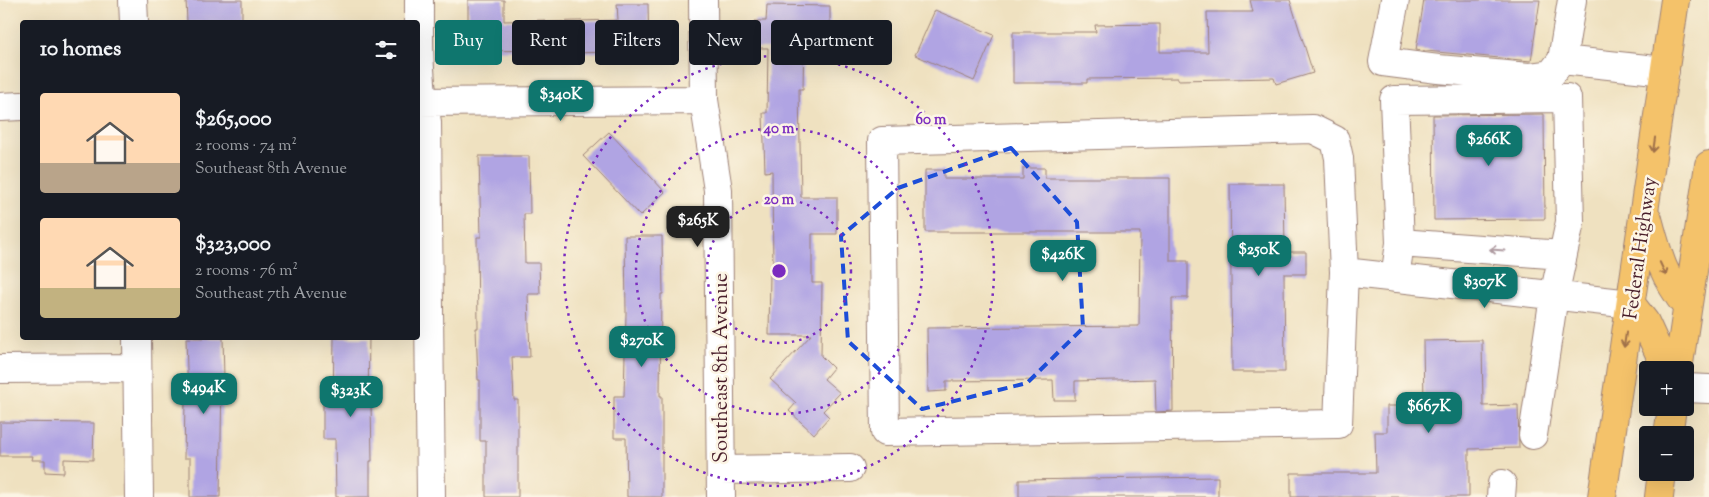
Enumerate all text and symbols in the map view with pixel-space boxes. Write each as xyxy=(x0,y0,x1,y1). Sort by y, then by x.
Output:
chip: Buy xyxy=(435,20,502,65)
chip: Rent xyxy=(512,20,585,65)
chip: Filters xyxy=(595,20,679,65)
chip: New xyxy=(689,20,761,65)
chip: Apartment xyxy=(771,20,892,65)
text: 10 homes xyxy=(40,35,121,65)
icon: filters xyxy=(372,36,400,64)
pin: $340K xyxy=(526,80,596,122)
text: $340K xyxy=(540,84,582,107)
text: $265,000 xyxy=(195,105,272,135)
text: 60 m xyxy=(916,110,947,131)
icon: home xyxy=(80,113,140,173)
text: 40 m xyxy=(763,119,795,140)
pin: $266K xyxy=(1454,124,1524,167)
text: $266K xyxy=(1467,129,1511,152)
text: 2 rooms · 74 m² xyxy=(195,135,297,158)
one-way arrow xyxy=(1649,137,1659,153)
text: Southeast 8th Avenue xyxy=(195,158,347,181)
street label: Federal Highway xyxy=(1617,175,1666,321)
text: 20 m xyxy=(764,190,795,211)
pin: $265K xyxy=(663,206,733,248)
text: $265K xyxy=(677,210,719,233)
text: $323,000 xyxy=(195,230,271,260)
pin: $250K xyxy=(1224,234,1294,277)
icon: home xyxy=(80,238,140,298)
text: $250K xyxy=(1238,239,1280,262)
pin: $426K xyxy=(1028,240,1098,282)
text: $426K xyxy=(1041,244,1085,267)
one-way arrow xyxy=(1489,246,1505,255)
text: 2 rooms · 76 m² xyxy=(195,260,298,283)
one-way arrow xyxy=(1659,261,1668,276)
centre of rings xyxy=(770,262,788,280)
pin: $307K xyxy=(1450,266,1520,309)
text: $307K xyxy=(1464,271,1506,294)
street label: Southeast 8th Avenue xyxy=(708,273,737,463)
text: Southeast 7th Avenue xyxy=(195,283,347,306)
pin: $270K xyxy=(607,326,677,368)
text: $270K xyxy=(620,330,664,353)
one-way arrow xyxy=(1620,332,1630,348)
map controls xyxy=(1639,361,1694,481)
button: + xyxy=(1639,361,1694,416)
pin: $494K xyxy=(169,372,239,415)
pin: $323K xyxy=(316,376,386,418)
text: $494K xyxy=(182,377,226,400)
text: $323K xyxy=(331,380,371,403)
pin: $667K xyxy=(1394,392,1464,434)
text: $667K xyxy=(1407,396,1451,419)
button: − xyxy=(1639,426,1694,481)

